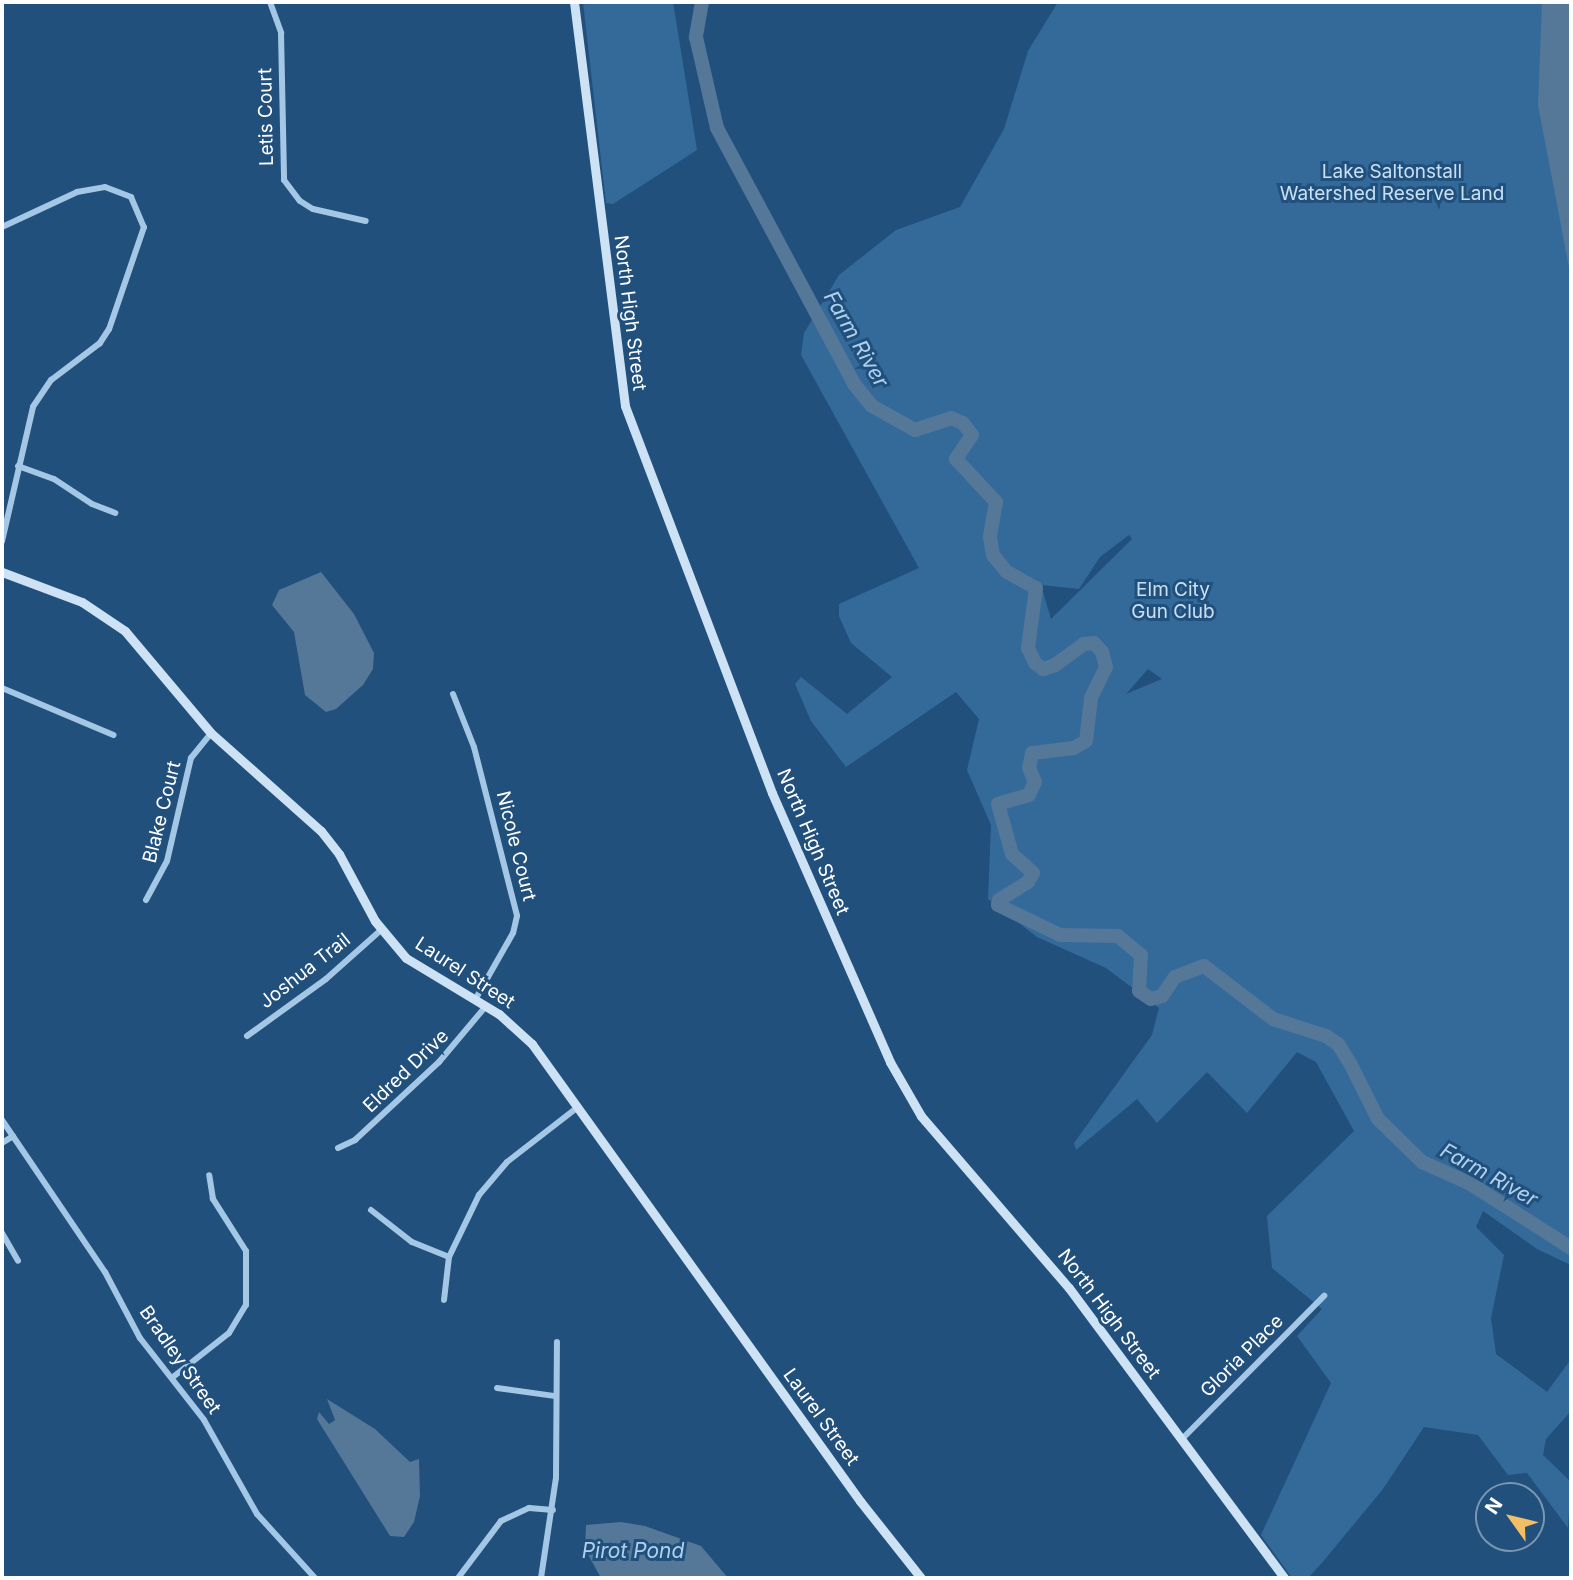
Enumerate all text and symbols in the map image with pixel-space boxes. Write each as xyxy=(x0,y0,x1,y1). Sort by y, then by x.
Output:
street label: Letis Court xyxy=(254,68,278,166)
park label: Lake Saltonstall Watershed Reserve Land xyxy=(1280,161,1504,205)
street label: North High Street xyxy=(609,234,651,392)
water label: Farm River xyxy=(818,286,894,392)
park label: Elm City Gun Club xyxy=(1131,579,1215,623)
street label: Blake Court xyxy=(138,759,186,865)
street label: North High Street xyxy=(772,766,854,918)
street label: Nicole Court xyxy=(491,789,541,903)
street label: Joshua Trail xyxy=(255,928,355,1014)
street label: Laurel Street xyxy=(411,932,519,1014)
street label: Eldred Drive xyxy=(359,1025,453,1117)
water label: Farm River xyxy=(1436,1138,1542,1212)
street label: North High Street xyxy=(1053,1245,1165,1383)
street label: Bradley Street xyxy=(134,1302,226,1418)
street label: Gloria Place xyxy=(1196,1310,1288,1402)
street label: Laurel Street xyxy=(778,1364,864,1470)
north arrow xyxy=(1475,1482,1545,1552)
text: N xyxy=(1480,1494,1507,1519)
water label: Pirot Pond xyxy=(582,1538,684,1564)

